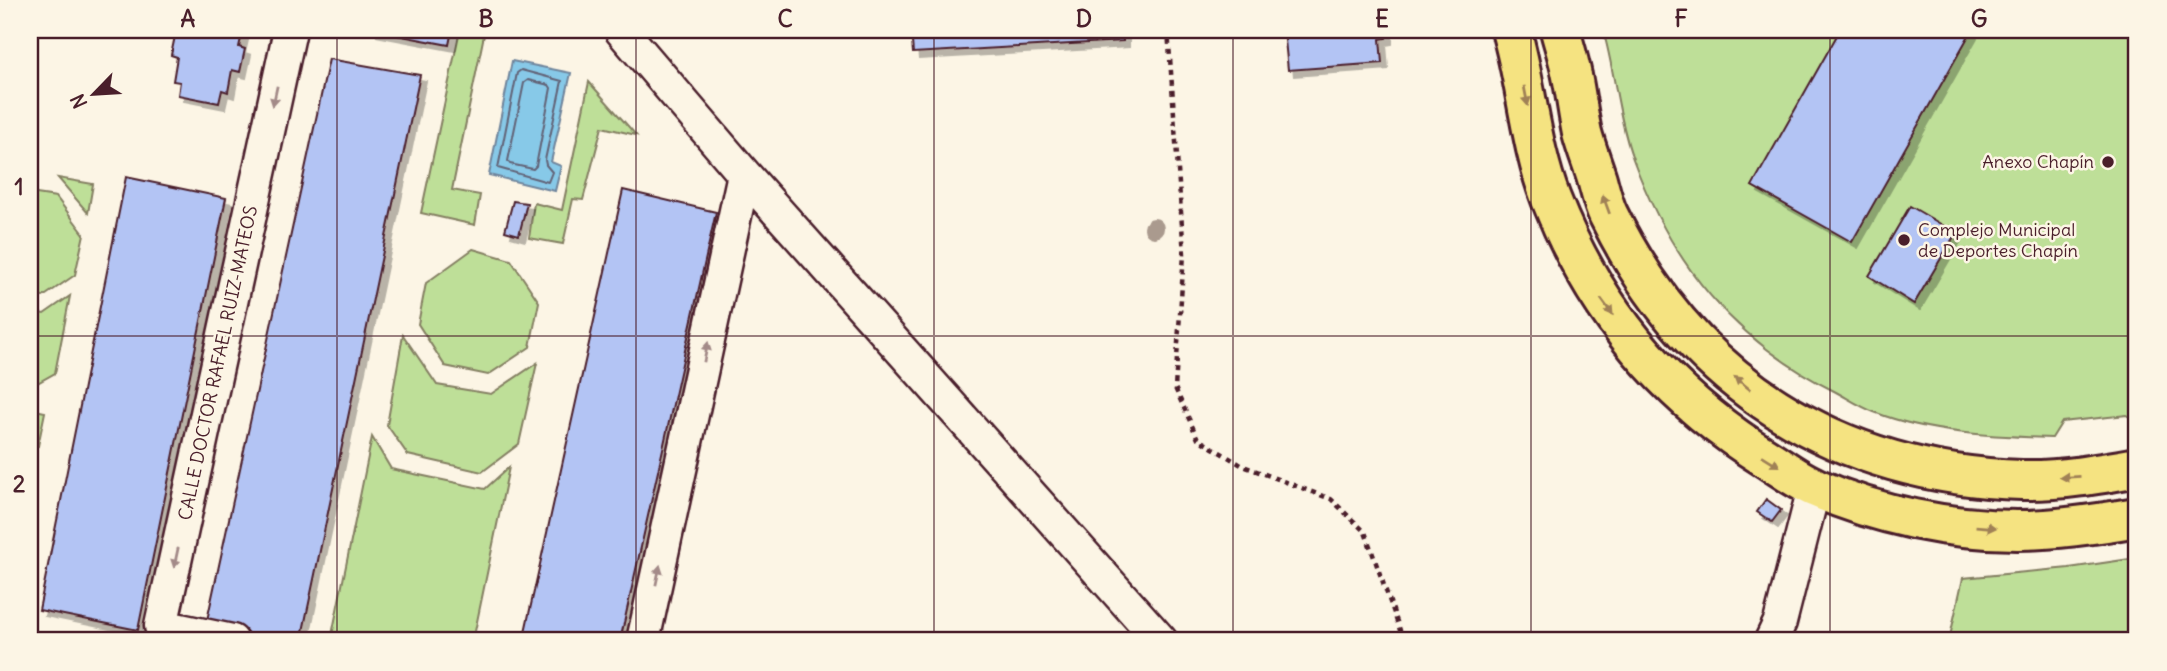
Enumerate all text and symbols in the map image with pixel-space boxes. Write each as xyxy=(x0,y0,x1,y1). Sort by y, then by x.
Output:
text: A xyxy=(181,4,196,33)
text: B xyxy=(478,4,494,33)
text: C xyxy=(777,4,793,33)
text: D xyxy=(1076,4,1092,33)
text: E xyxy=(1375,4,1389,33)
text: F xyxy=(1674,4,1688,33)
text: G xyxy=(1971,4,1987,33)
north arrow xyxy=(60,60,130,130)
one-way arrow xyxy=(270,85,281,107)
one-way arrow xyxy=(1520,85,1531,107)
text: N xyxy=(65,90,92,112)
place label: Anexo Chapín xyxy=(1982,150,2094,173)
marker: Anexo Chapín xyxy=(2100,154,2116,170)
text: 1 xyxy=(14,172,24,201)
one-way arrow xyxy=(1600,194,1611,215)
street label: CALLE DOCTOR RAFAEL RUIZ-MATEOS xyxy=(173,203,262,522)
place label: Complejo Municipal de Deportes Chapín xyxy=(1918,218,2078,262)
marker: Complejo Municipal de Deportes Chapín xyxy=(1896,232,1912,248)
one-way arrow xyxy=(1599,298,1613,316)
one-way arrow xyxy=(700,341,711,363)
one-way arrow xyxy=(1733,376,1750,391)
one-way arrow xyxy=(1762,455,1781,468)
text: 2 xyxy=(13,469,26,498)
one-way arrow xyxy=(2059,472,2081,483)
one-way arrow xyxy=(1975,522,1997,533)
one-way arrow xyxy=(170,547,181,569)
one-way arrow xyxy=(652,564,663,586)

